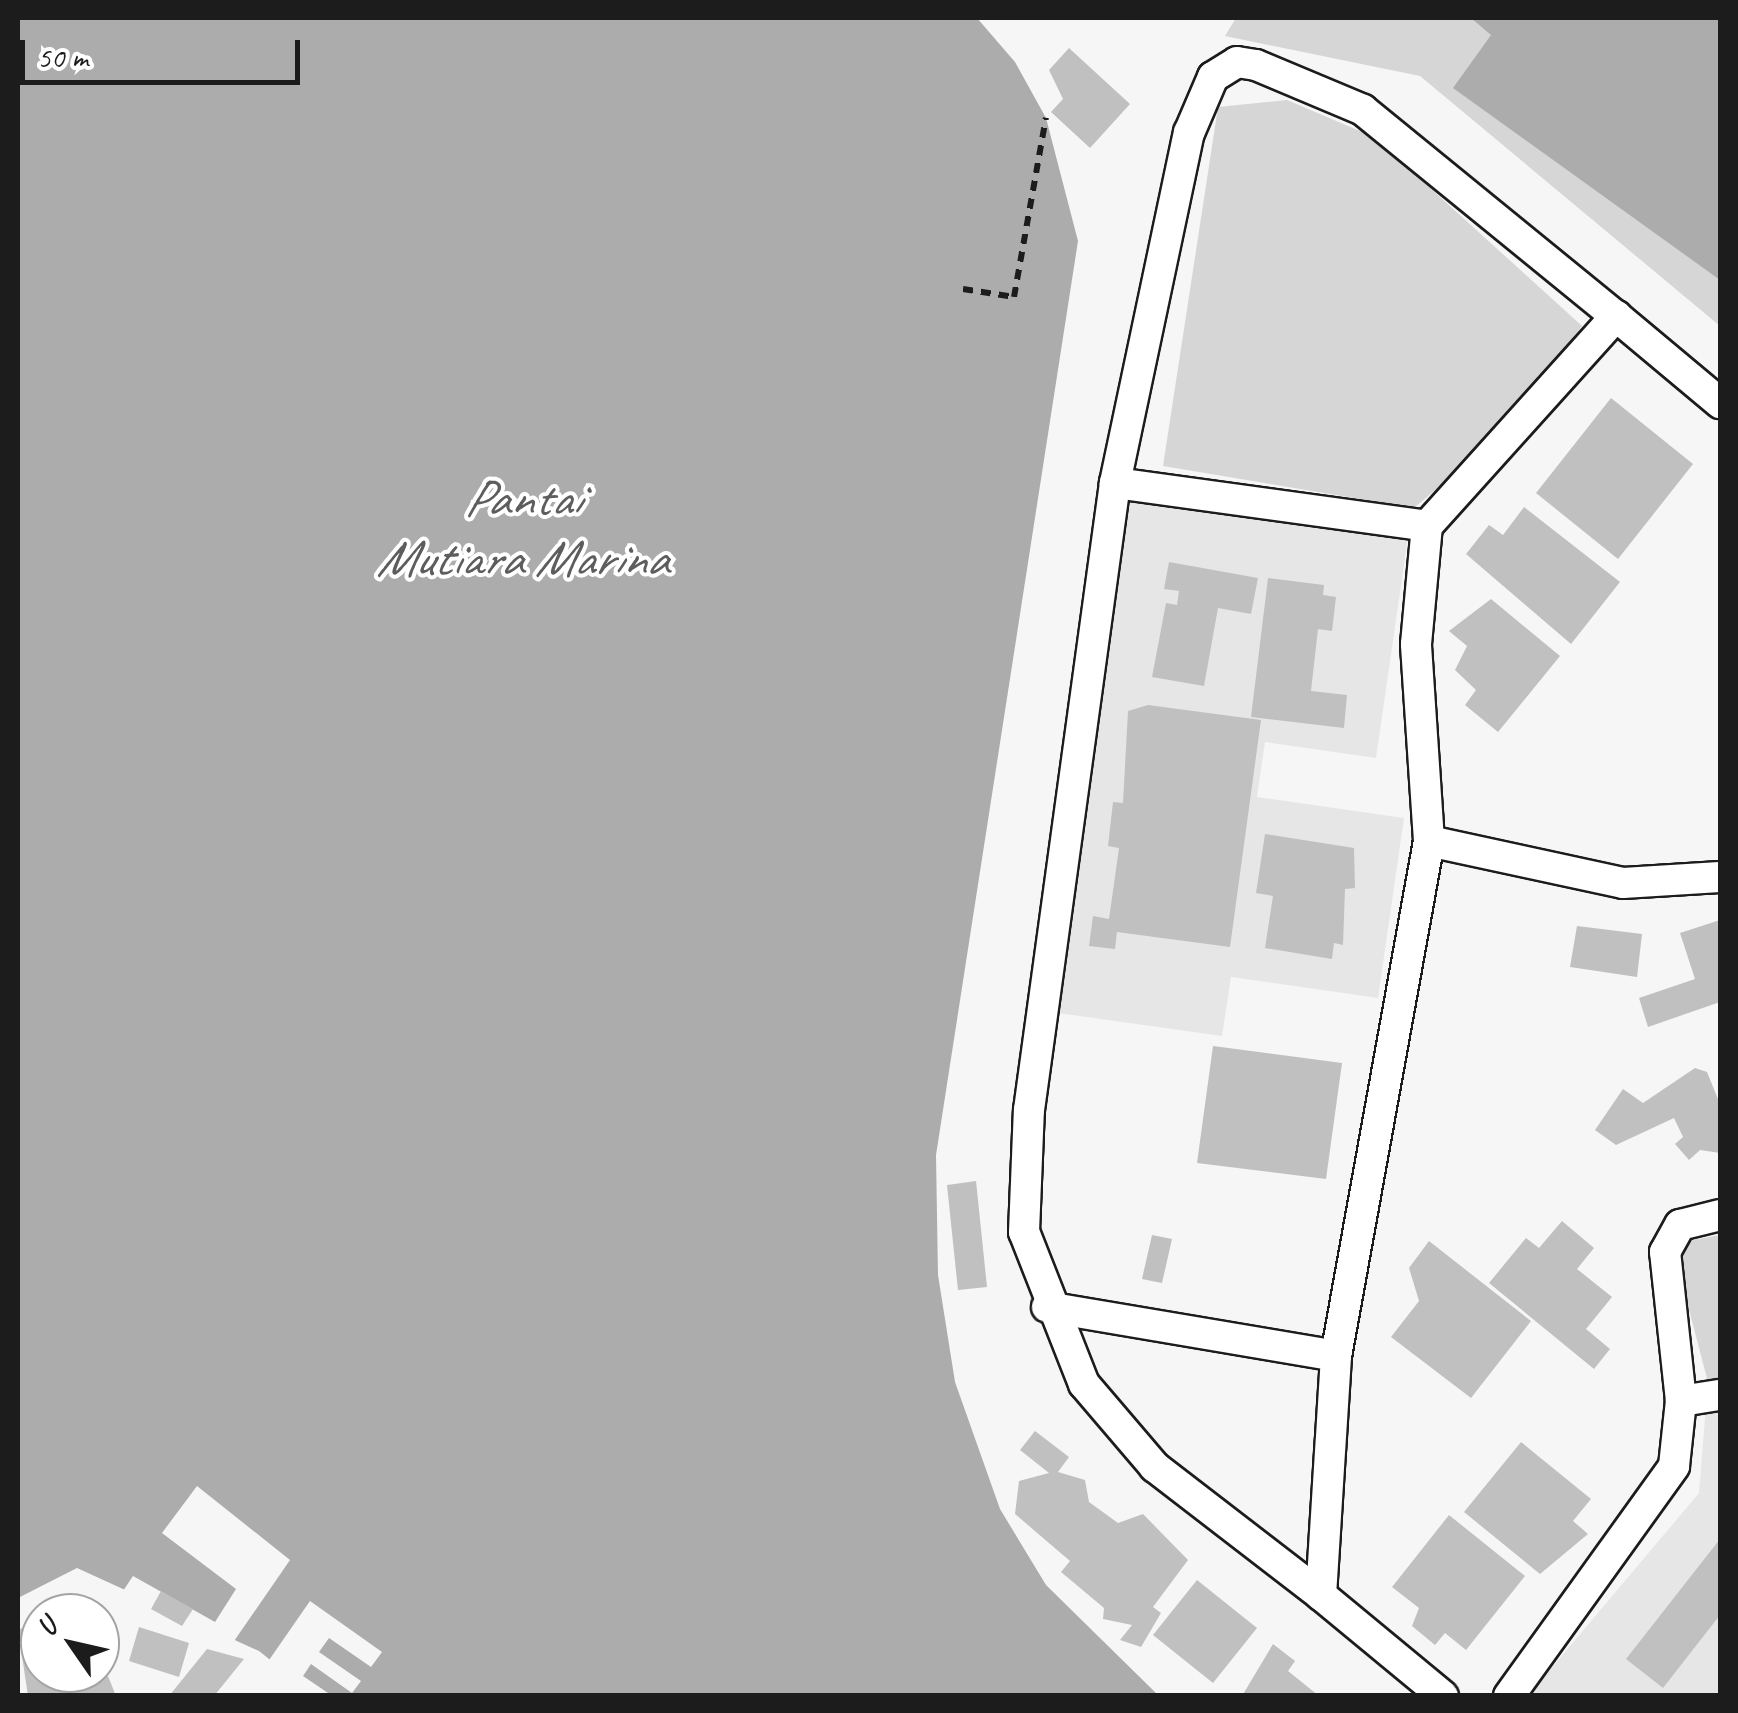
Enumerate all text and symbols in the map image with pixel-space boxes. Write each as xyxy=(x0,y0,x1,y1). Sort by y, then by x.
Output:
scale bar xyxy=(25,20,305,82)
text: 50 m xyxy=(37,38,88,76)
water label: Pantai Mutiara Marina xyxy=(376,468,668,590)
north arrow xyxy=(20,1593,120,1693)
text: U xyxy=(28,1612,65,1642)

